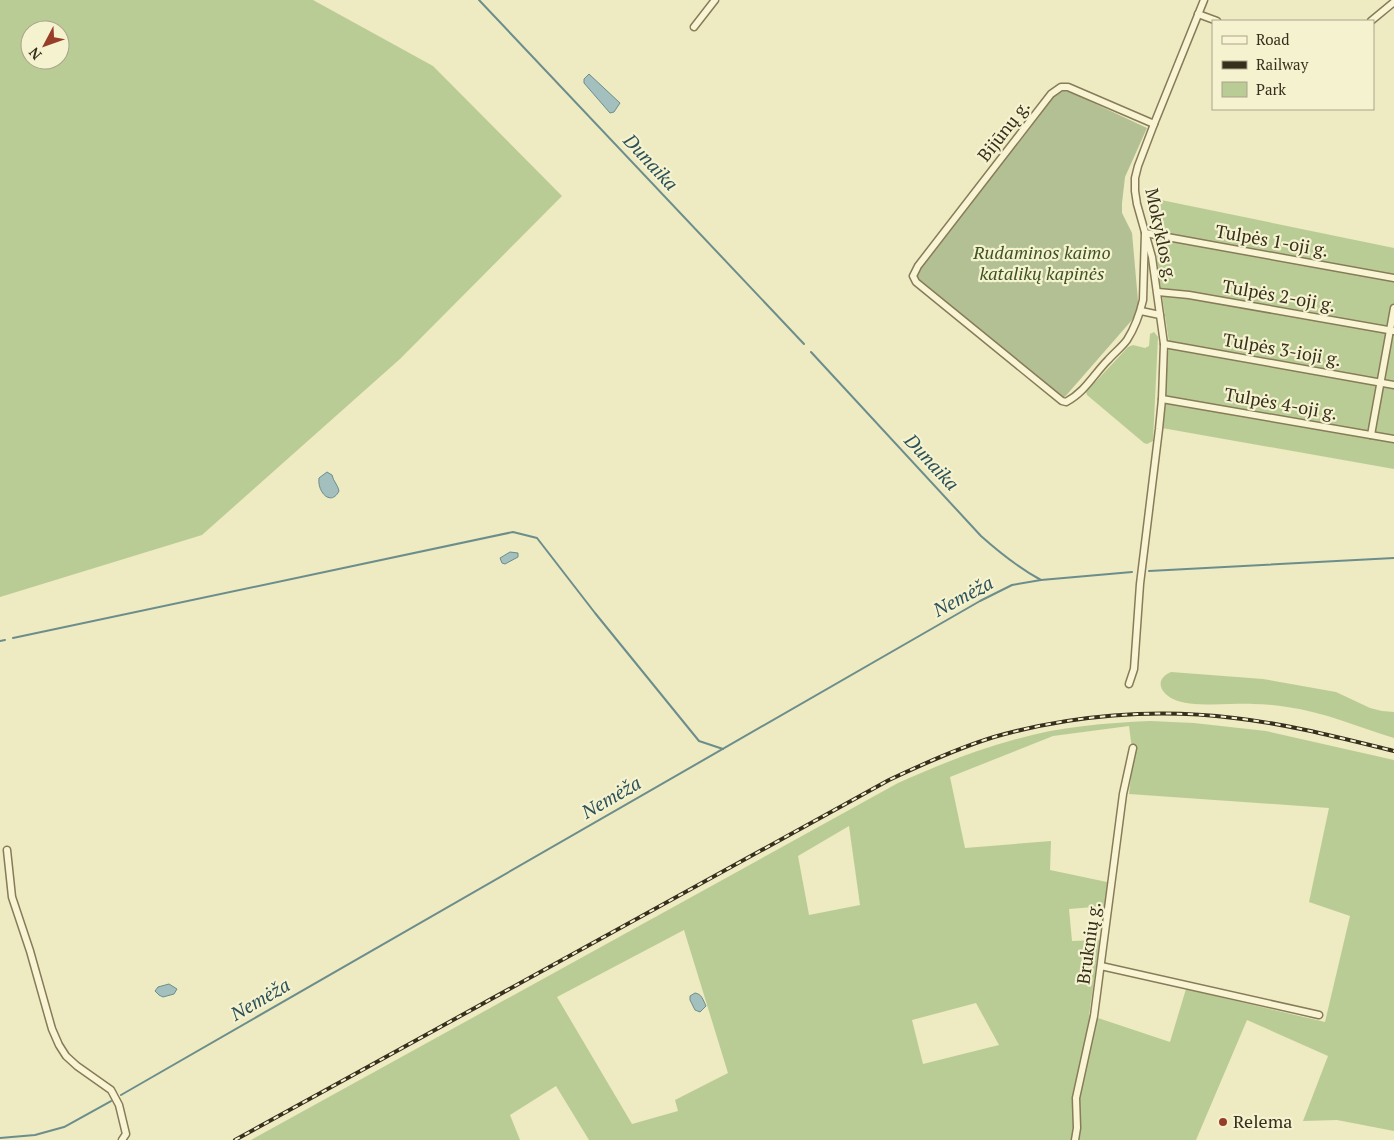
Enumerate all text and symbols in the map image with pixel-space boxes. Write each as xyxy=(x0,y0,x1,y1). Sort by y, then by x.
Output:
north arrow xyxy=(20,20,70,70)
legend xyxy=(1212,20,1374,110)
text: Road xyxy=(1256,29,1289,49)
text: N xyxy=(24,43,45,64)
text: Railway xyxy=(1256,54,1309,74)
text: Park xyxy=(1256,79,1286,99)
street label: Bijūnų g. xyxy=(972,95,1035,166)
water label: Dunaika xyxy=(618,127,684,195)
street label: Mokyklos g. xyxy=(1140,186,1184,284)
street label: Tulpės 1-oji g. xyxy=(1214,218,1331,262)
park label: Rudaminos kaimo katalikų kapinės xyxy=(972,240,1111,285)
street label: Tulpės 2-oji g. xyxy=(1221,273,1338,317)
street label: Tulpės 3-ioji g. xyxy=(1221,327,1343,371)
street label: Tulpės 4-oji g. xyxy=(1223,381,1340,425)
water label: Dunaika xyxy=(899,427,965,495)
water label: Nemėža xyxy=(927,569,997,622)
water label: Nemėža xyxy=(576,770,645,824)
street label: Bruknių g. xyxy=(1070,900,1106,986)
water label: Nemėža xyxy=(225,972,294,1026)
place label: Relema xyxy=(1233,1109,1292,1133)
marker: Relema xyxy=(1217,1116,1229,1128)

